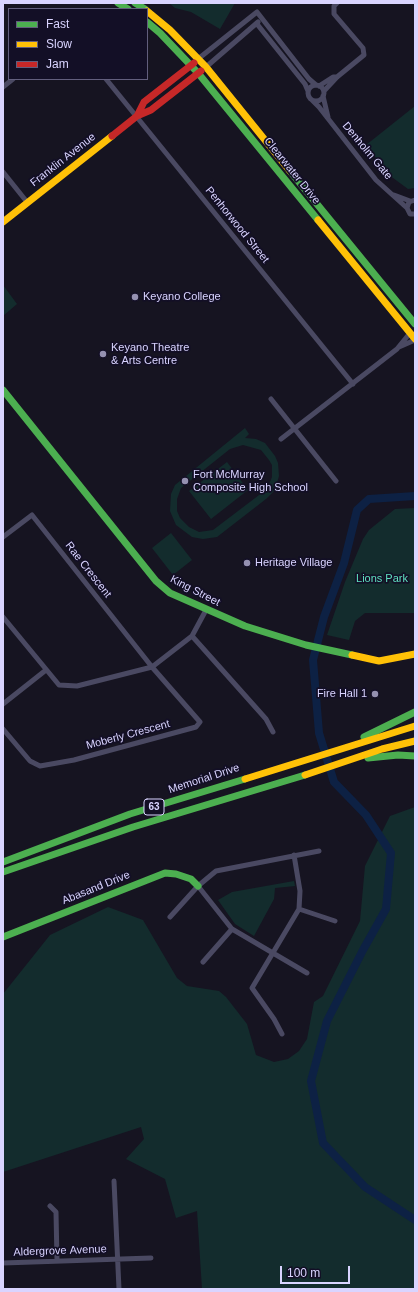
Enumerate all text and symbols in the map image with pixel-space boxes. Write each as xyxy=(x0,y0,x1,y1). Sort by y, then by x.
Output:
legend xyxy=(8,8,148,80)
text: Fast xyxy=(46,17,69,31)
text: Slow xyxy=(46,37,72,51)
text: Jam xyxy=(46,57,69,71)
street label: Denholm Gate xyxy=(339,120,395,182)
street label: Franklin Avenue xyxy=(28,130,98,190)
street label: Clearwater Drive xyxy=(261,135,323,207)
street label: Penhorwood Street xyxy=(202,184,272,266)
place label: Keyano College xyxy=(143,290,221,304)
marker: Keyano College xyxy=(130,292,140,302)
place label: Keyano Theatre & Arts Centre xyxy=(111,341,189,367)
marker: Keyano Theatre & Arts Centre xyxy=(98,349,108,359)
place label: Fort McMurray Composite High School xyxy=(193,468,308,494)
marker: Fort McMurray Composite High School xyxy=(180,476,190,486)
street label: Rae Crescent xyxy=(62,539,114,601)
place label: Heritage Village xyxy=(255,556,332,570)
marker: Heritage Village xyxy=(242,558,252,568)
park label: Lions Park xyxy=(356,572,408,586)
street label: King Street xyxy=(168,573,222,609)
place label: Fire Hall 1 xyxy=(317,687,367,701)
marker: Fire Hall 1 xyxy=(370,689,380,699)
street label: Moberly Crescent xyxy=(85,717,171,753)
street label: Memorial Drive xyxy=(167,761,241,797)
road number: 63 xyxy=(144,799,164,815)
street label: Abasand Drive xyxy=(60,868,132,908)
street label: Aldergrove Avenue xyxy=(13,1243,107,1259)
scale bar xyxy=(282,1258,352,1284)
text: 100 m xyxy=(287,1266,320,1280)

